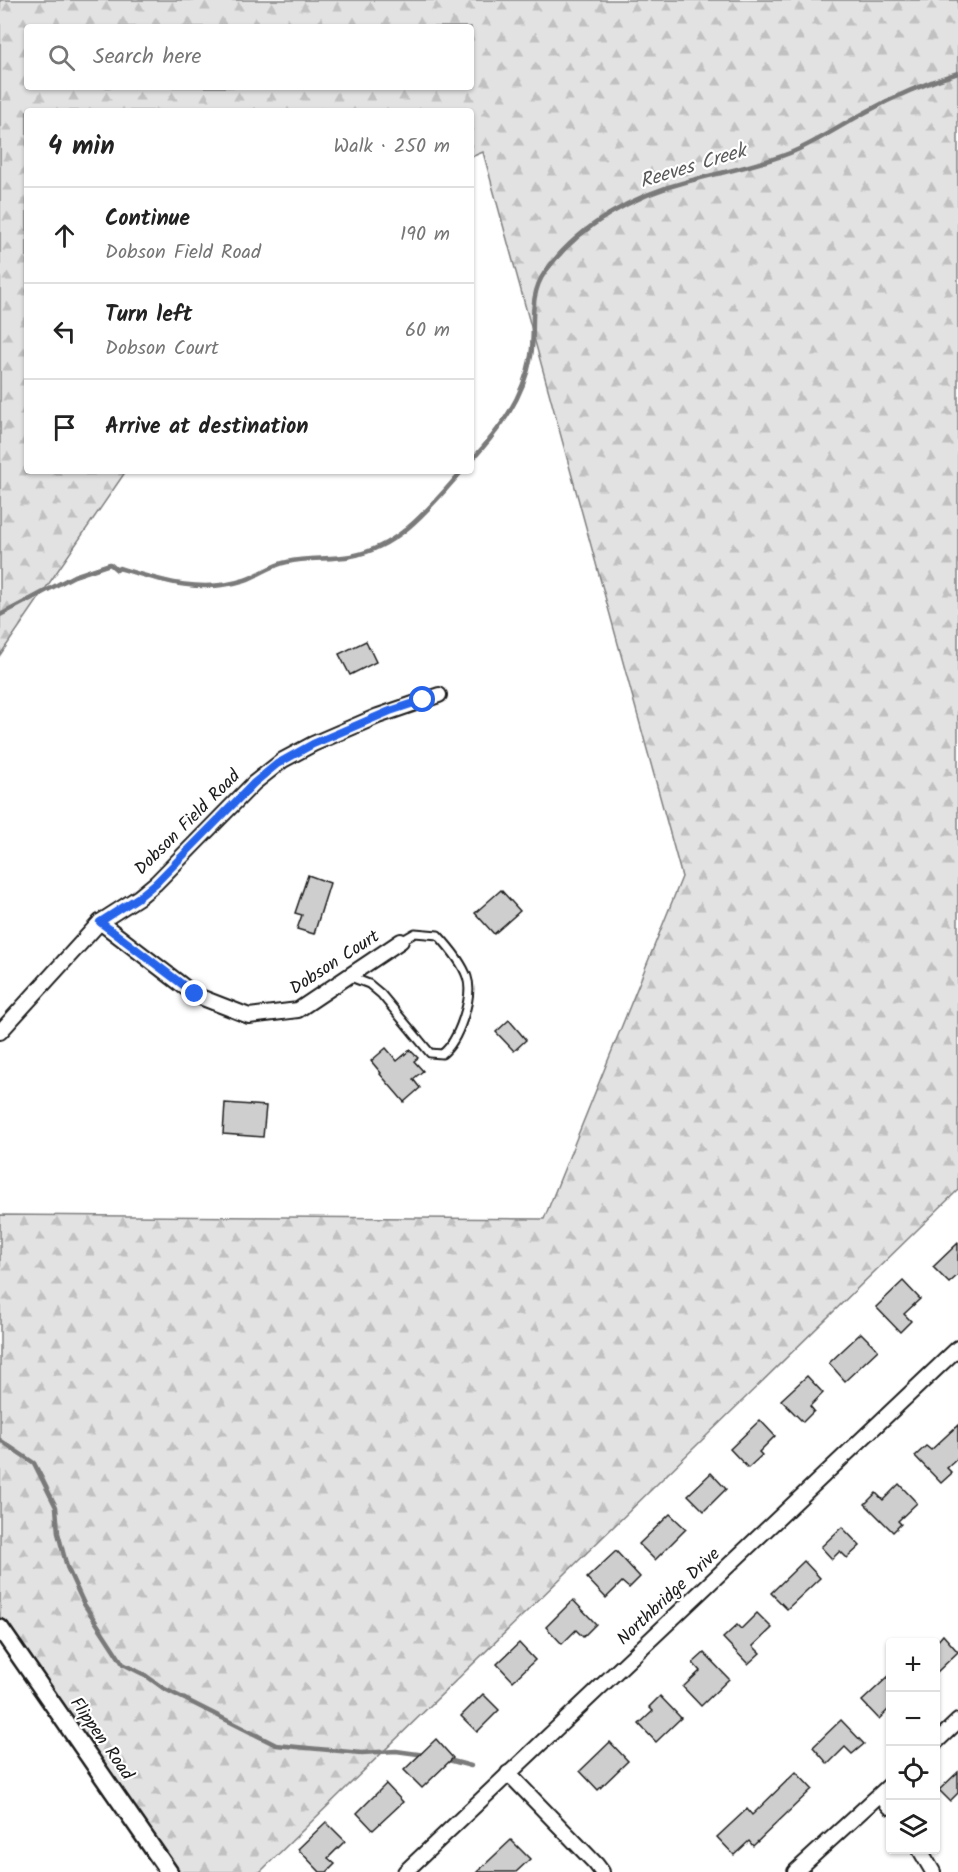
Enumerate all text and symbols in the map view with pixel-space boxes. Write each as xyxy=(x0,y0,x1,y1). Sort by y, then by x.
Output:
search box xyxy=(24,24,474,90)
text: Search here xyxy=(93,40,201,75)
icon: search xyxy=(45,41,78,74)
text: 4 min xyxy=(48,126,115,168)
text: Walk · 250 m xyxy=(334,131,450,163)
water label: Reeves Creek xyxy=(636,135,753,198)
text: Continue xyxy=(105,202,190,237)
icon: ahead xyxy=(48,219,81,252)
text: 190 m xyxy=(400,219,450,251)
text: Dobson Field Road xyxy=(105,237,261,269)
text: Turn left xyxy=(105,298,192,333)
icon: left xyxy=(48,315,81,348)
text: 60 m xyxy=(405,315,450,347)
text: Dobson Court xyxy=(105,333,219,365)
text: Arrive at destination xyxy=(105,410,308,445)
icon: arrive xyxy=(48,411,81,444)
route start xyxy=(409,686,435,712)
street label: Dobson Field Road xyxy=(128,762,249,883)
street label: Dobson Court xyxy=(284,922,387,1003)
route end xyxy=(181,980,207,1006)
street label: Northbridge Drive xyxy=(610,1541,728,1653)
map controls xyxy=(886,1638,940,1854)
button: + xyxy=(886,1638,940,1692)
street label: Flippen Road xyxy=(61,1691,141,1788)
button: − xyxy=(886,1692,940,1746)
button: locate xyxy=(886,1746,940,1800)
button: layers xyxy=(886,1800,940,1854)

